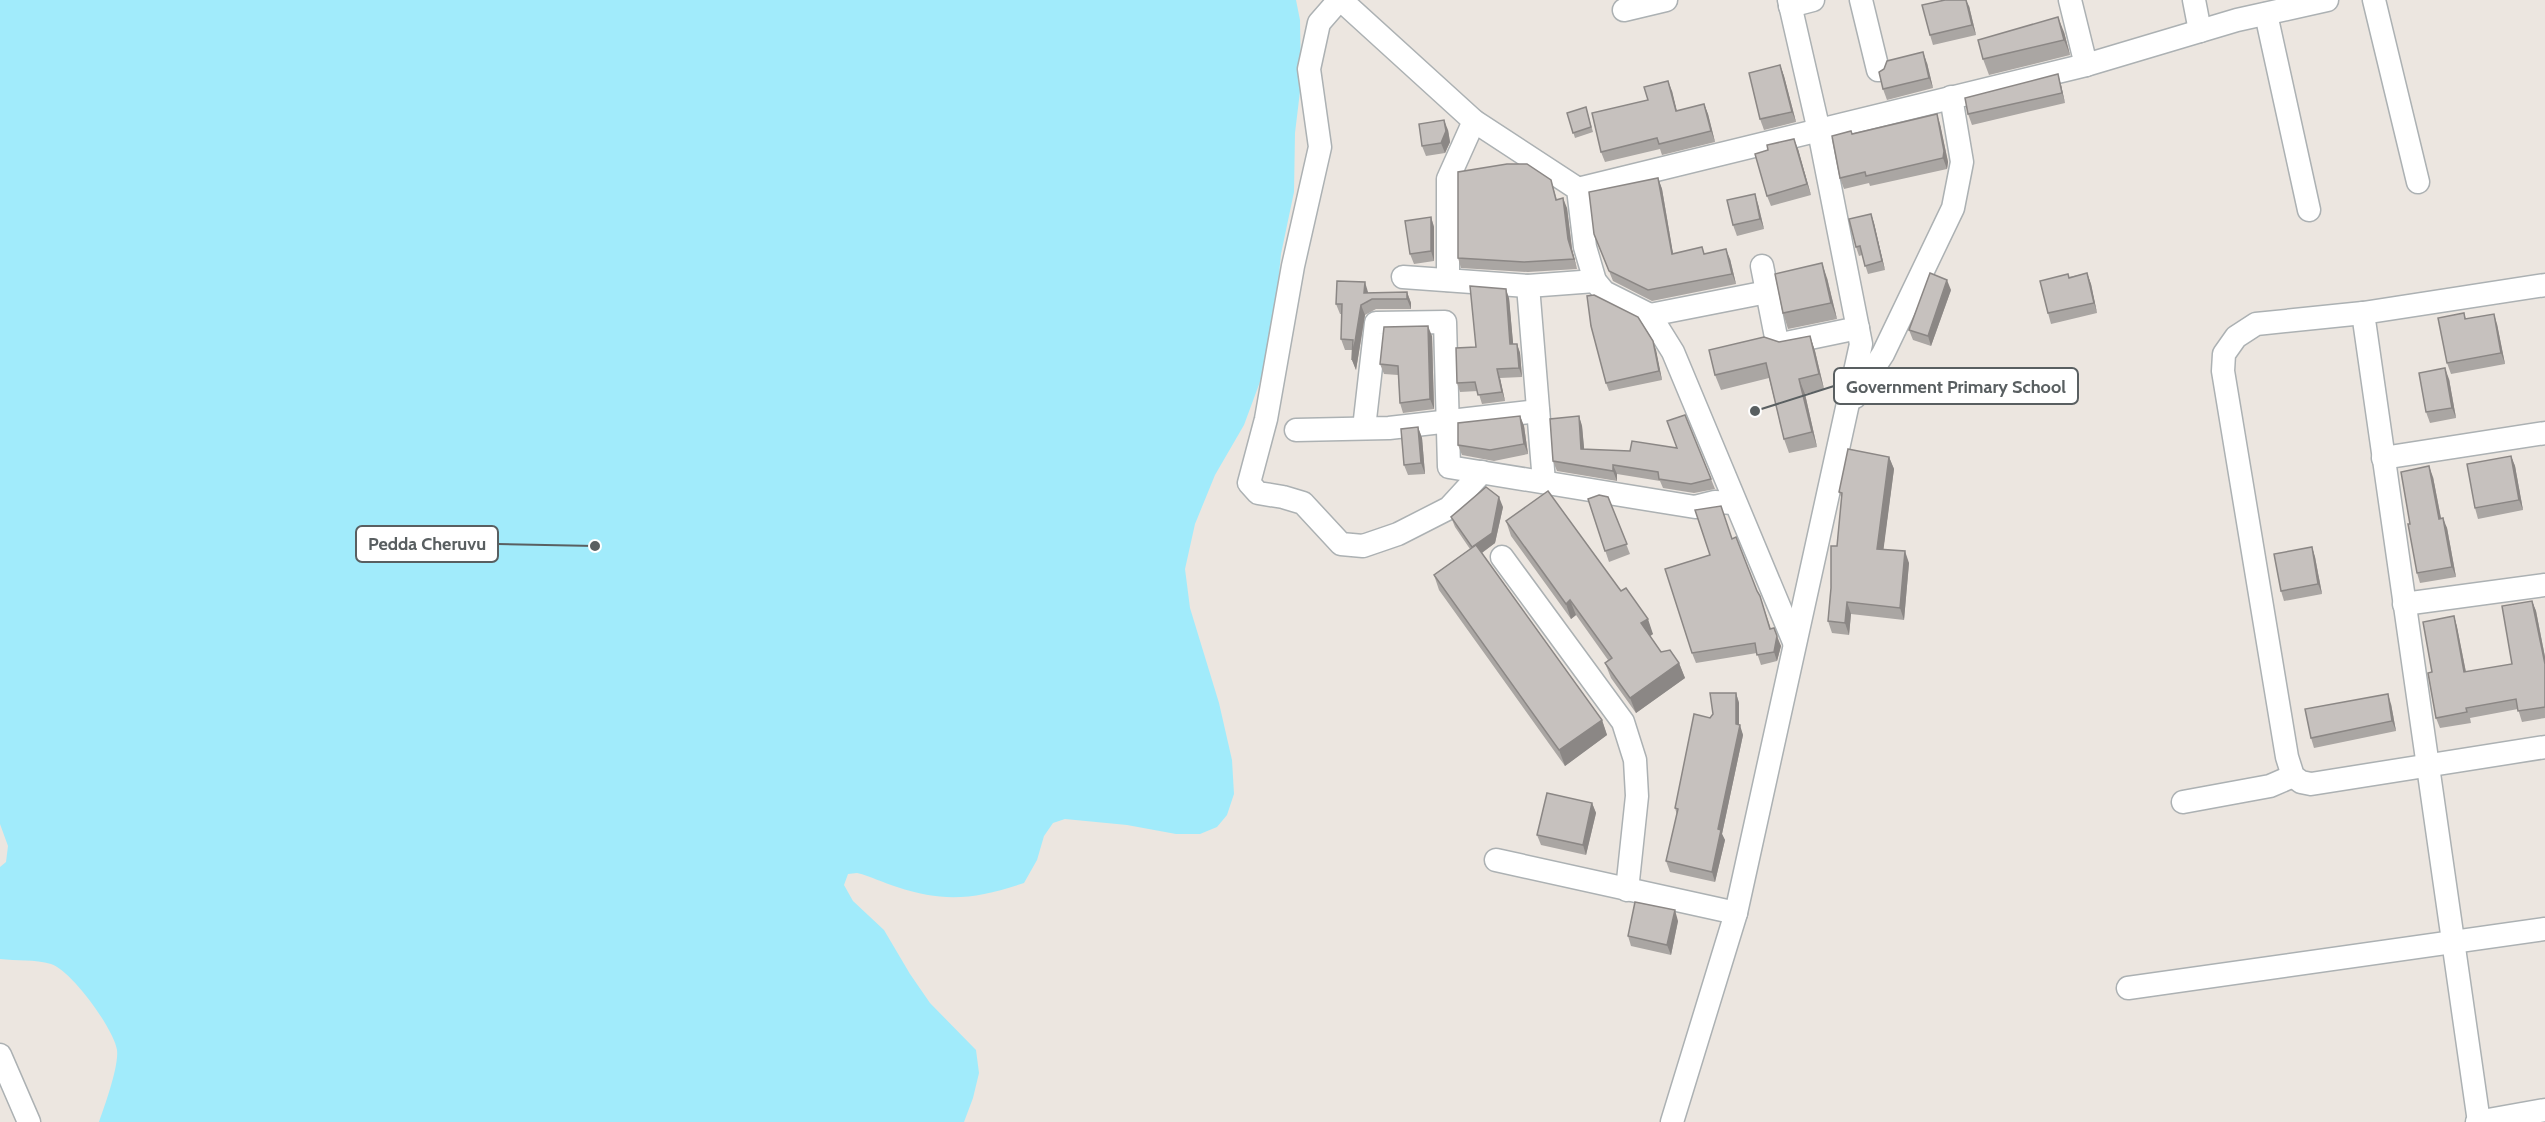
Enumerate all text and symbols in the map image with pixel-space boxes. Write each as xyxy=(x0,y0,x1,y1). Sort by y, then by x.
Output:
callout: Government Primary School xyxy=(1834,368,2078,404)
text: Government Primary School xyxy=(1846,376,2066,398)
callout: Pedda Cheruvu xyxy=(356,526,498,562)
text: Pedda Cheruvu xyxy=(368,533,486,555)

